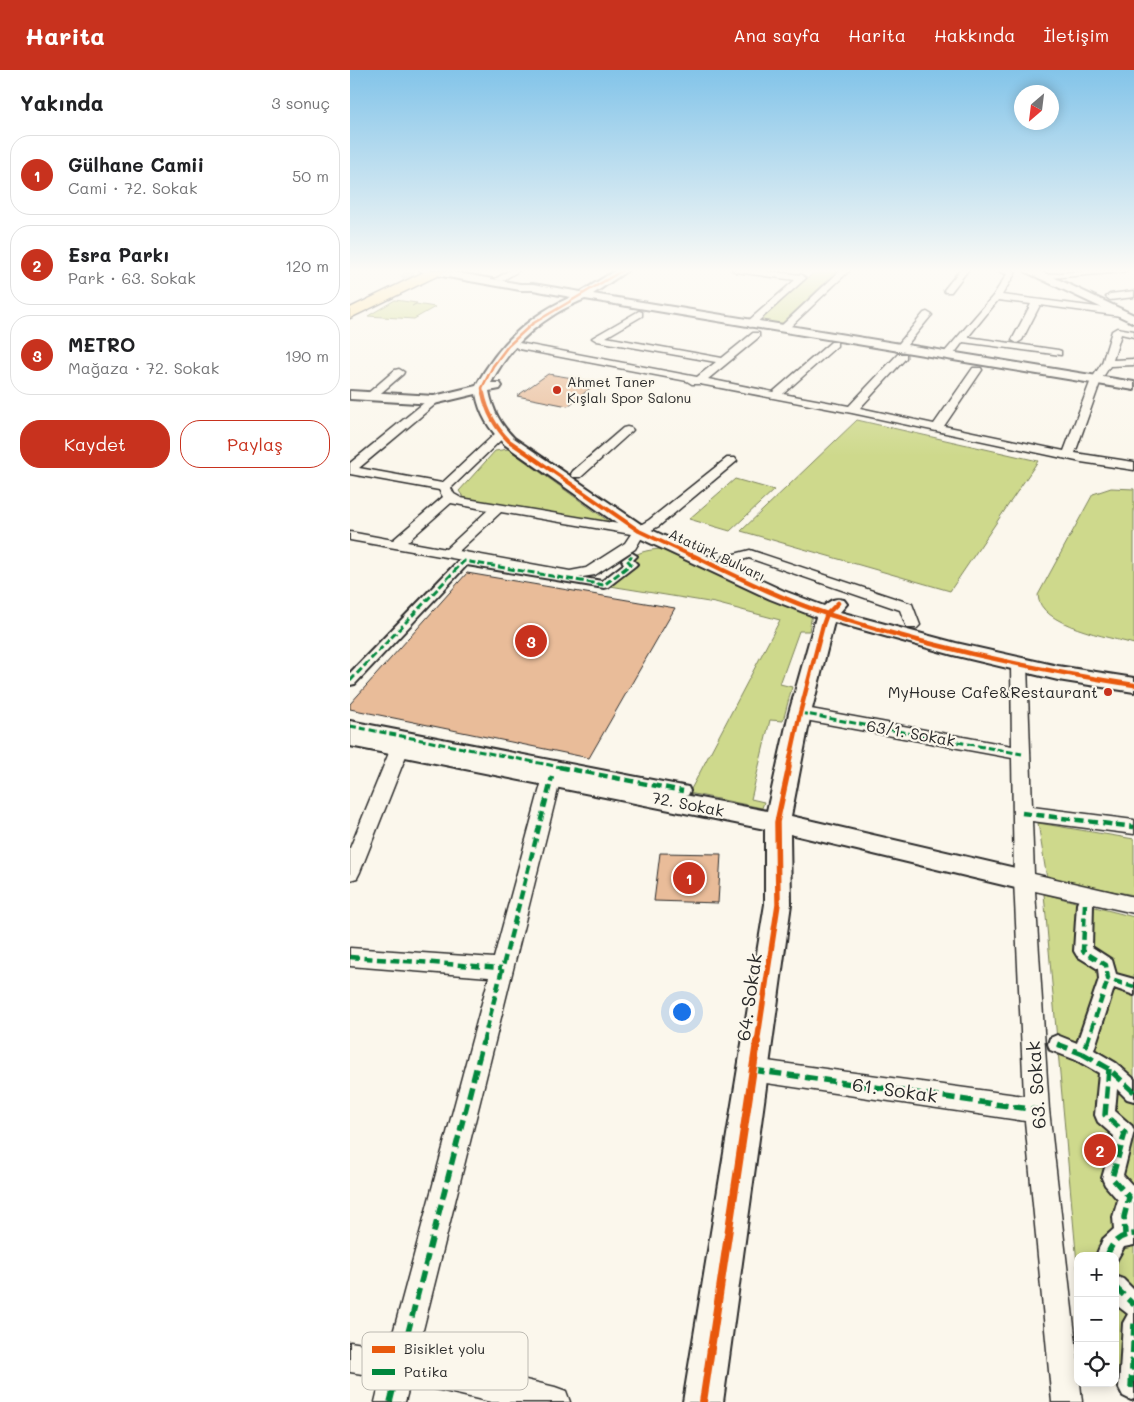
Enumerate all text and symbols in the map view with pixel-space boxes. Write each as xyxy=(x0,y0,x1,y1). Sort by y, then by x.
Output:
text: Harita xyxy=(25,20,105,51)
text: Ana sayfa xyxy=(733,23,820,47)
text: Harita xyxy=(848,23,906,47)
text: Hakkında xyxy=(934,23,1015,47)
text: İletişim xyxy=(1043,23,1109,47)
north arrow xyxy=(1014,85,1059,130)
text: Yakında xyxy=(20,89,104,116)
text: 3 sonuç xyxy=(271,92,330,113)
text: Gülhane Camii xyxy=(68,152,204,177)
text: 1 xyxy=(33,165,41,186)
text: 50 m xyxy=(292,165,329,186)
text: Cami · 72. Sokak xyxy=(68,177,197,198)
text: Esra Parkı xyxy=(68,242,170,267)
text: 2 xyxy=(33,255,41,276)
text: 120 m xyxy=(285,255,329,276)
text: Park · 63. Sokak xyxy=(68,267,196,288)
text: METRO xyxy=(68,332,135,357)
text: 3 xyxy=(32,345,42,366)
text: 190 m xyxy=(285,345,329,366)
text: Mağaza · 72. Sokak xyxy=(68,357,219,378)
place label: Ahmet Taner Kışlalı Spor Salonu xyxy=(567,372,692,407)
marker: Ahmet Taner Kışlalı Spor Salonu xyxy=(551,384,563,396)
button: Kaydet xyxy=(20,420,170,468)
button: Paylaş xyxy=(180,420,330,468)
street label: Atatürk Bulvarı xyxy=(666,524,769,585)
pin: 3 xyxy=(515,622,547,660)
place label: MyHouse Cafe&Restaurant xyxy=(888,681,1098,702)
marker: MyHouse Cafe&Restaurant xyxy=(1102,686,1114,698)
street label: 63/1. Sokak xyxy=(865,714,957,751)
street label: 72. Sokak xyxy=(650,786,726,821)
pin: 1 xyxy=(673,859,705,897)
street label: 64. Sokak xyxy=(730,951,767,1042)
your location xyxy=(669,999,695,1025)
street label: 63. Sokak xyxy=(1020,1040,1051,1130)
street label: 61. Sokak xyxy=(851,1071,939,1108)
pin: 2 xyxy=(1084,1131,1116,1169)
map controls xyxy=(1074,1252,1119,1387)
button: + xyxy=(1074,1252,1119,1297)
button: − xyxy=(1074,1297,1119,1342)
legend xyxy=(362,1332,528,1390)
text: Bisiklet yolu xyxy=(404,1339,485,1358)
button: locate xyxy=(1074,1342,1119,1387)
text: Patika xyxy=(404,1362,448,1381)

